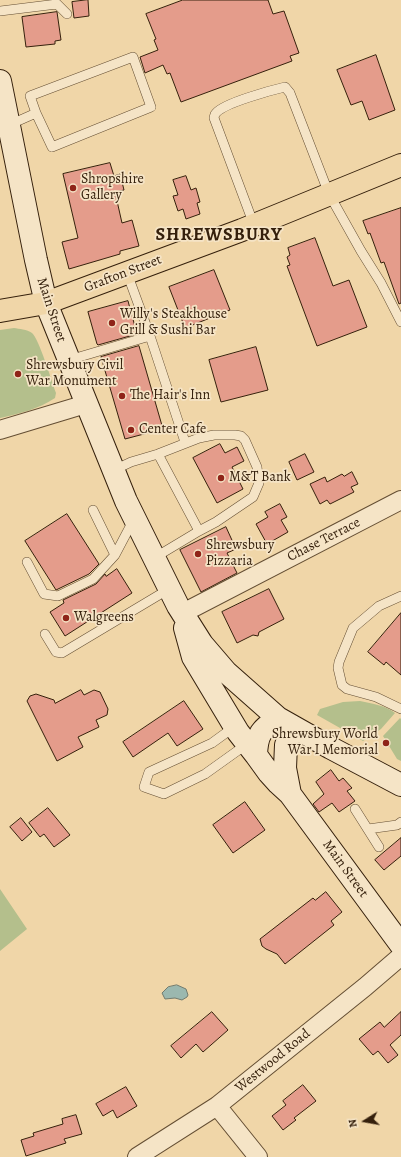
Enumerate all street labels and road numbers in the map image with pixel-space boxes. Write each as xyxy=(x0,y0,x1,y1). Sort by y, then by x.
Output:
street label: Grafton Street xyxy=(82,252,164,296)
street label: Main Street xyxy=(33,276,69,344)
street label: Chase Terrace xyxy=(285,514,363,566)
street label: Main Street xyxy=(318,837,372,901)
street label: Westwood Road xyxy=(232,1026,314,1096)

